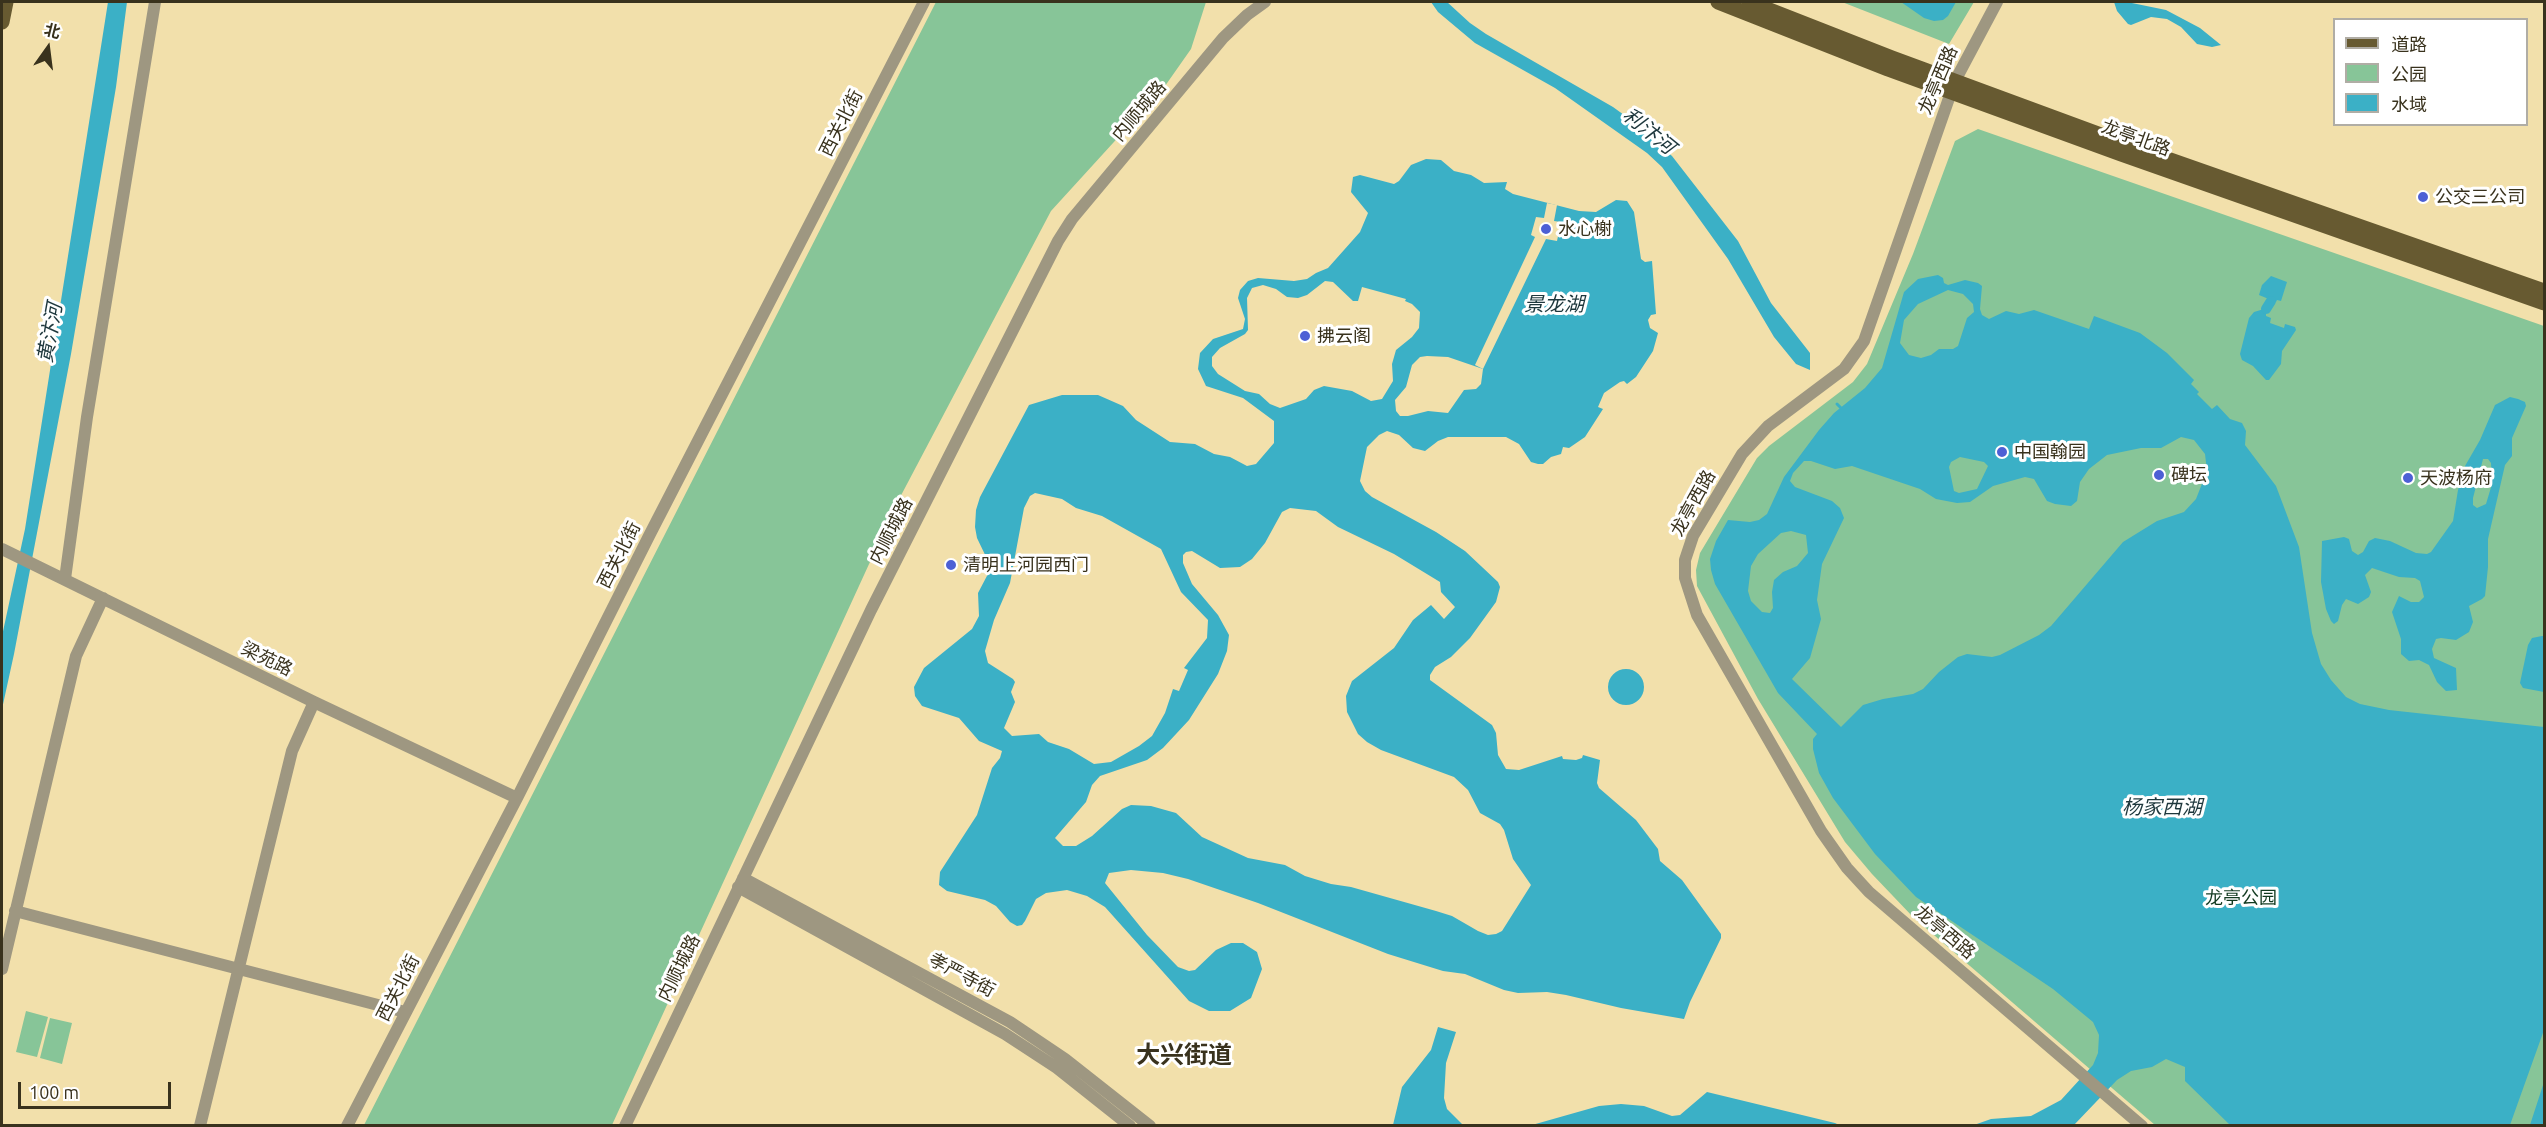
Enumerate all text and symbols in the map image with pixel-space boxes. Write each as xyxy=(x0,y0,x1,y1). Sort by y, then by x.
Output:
north arrow xyxy=(18,18,78,78)
legend xyxy=(2333,18,2528,126)
text: 北 xyxy=(42,20,62,41)
text: 道路 xyxy=(2391,34,2427,54)
street label: 龙亭西路 xyxy=(1914,43,1962,117)
text: 公园 xyxy=(2391,64,2427,84)
street label: 内顺城路 xyxy=(1108,76,1170,146)
street label: 西关北街 xyxy=(815,86,867,160)
text: 水域 xyxy=(2391,94,2427,114)
water label: 利汴河 xyxy=(1618,103,1680,159)
street label: 龙亭北路 xyxy=(2098,116,2174,160)
place label: 公交三公司 xyxy=(2435,186,2525,208)
marker: 公交三公司 xyxy=(2416,190,2430,204)
place label: 水心榭 xyxy=(1558,218,1612,240)
marker: 水心榭 xyxy=(1539,222,1553,236)
water label: 景龙湖 xyxy=(1524,292,1584,316)
water label: 黄汴河 xyxy=(33,301,67,365)
place label: 拂云阁 xyxy=(1317,325,1371,347)
marker: 拂云阁 xyxy=(1298,329,1312,343)
place label: 中国翰园 xyxy=(2014,441,2086,463)
marker: 中国翰园 xyxy=(1995,445,2009,459)
place label: 碑坛 xyxy=(2171,464,2207,486)
street label: 龙亭西路 xyxy=(1666,466,1720,540)
place label: 天波杨府 xyxy=(2420,467,2492,489)
marker: 碑坛 xyxy=(2152,468,2166,482)
marker: 天波杨府 xyxy=(2401,471,2415,485)
street label: 内顺城路 xyxy=(865,494,917,568)
street label: 西关北街 xyxy=(593,518,645,592)
place label: 清明上河园西门 xyxy=(963,554,1089,576)
marker: 清明上河园西门 xyxy=(944,558,958,572)
street label: 梁苑路 xyxy=(238,637,296,681)
water label: 杨家西湖 xyxy=(2122,795,2202,819)
park label: 龙亭公园 xyxy=(2205,887,2277,909)
street label: 龙亭西路 xyxy=(1910,901,1980,963)
street label: 内顺城路 xyxy=(654,931,704,1005)
street label: 孝严寺街 xyxy=(925,949,999,1001)
street label: 西关北街 xyxy=(372,951,424,1025)
district label: 大兴街道 xyxy=(1136,1041,1232,1069)
scale bar xyxy=(21,1070,174,1108)
text: 100 m xyxy=(29,1082,79,1102)

